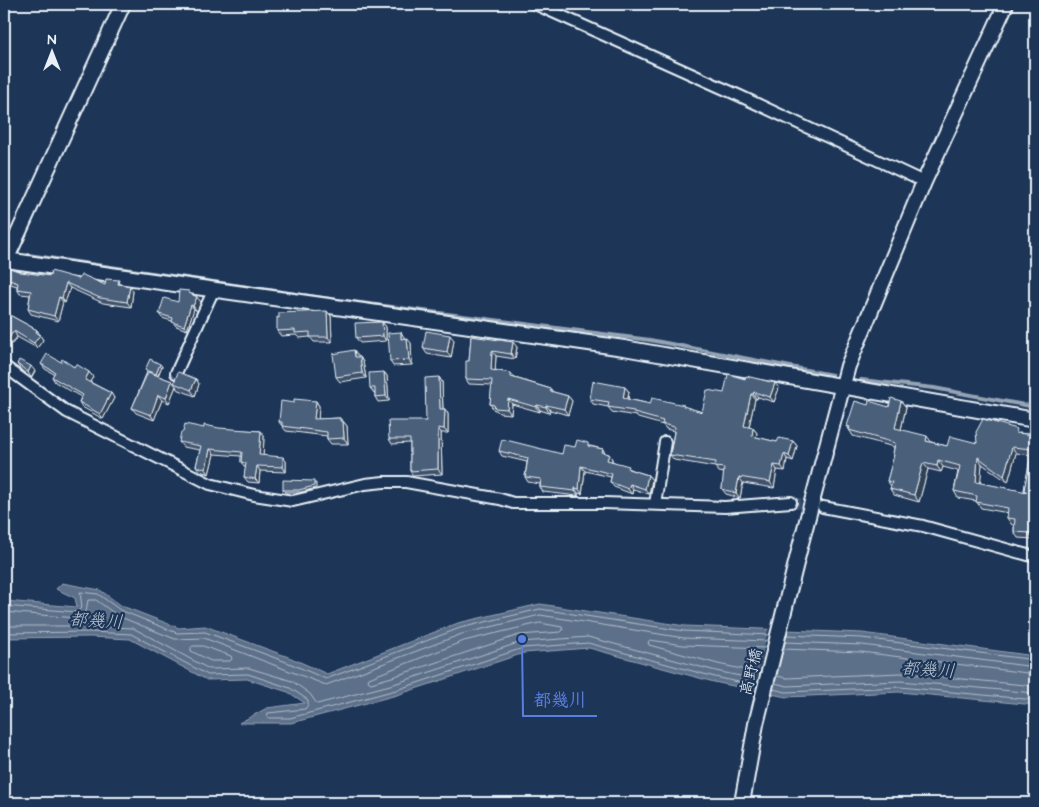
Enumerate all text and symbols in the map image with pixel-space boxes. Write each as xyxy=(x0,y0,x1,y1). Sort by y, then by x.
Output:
north arrow xyxy=(28,28,78,78)
text: N xyxy=(48,30,57,50)
water label: 都幾川 xyxy=(68,607,124,635)
street label: 高野橋 xyxy=(735,646,767,698)
water label: 都幾川 xyxy=(900,656,956,684)
callout: 都幾川 xyxy=(523,683,597,716)
text: 都幾川 xyxy=(533,688,587,713)

